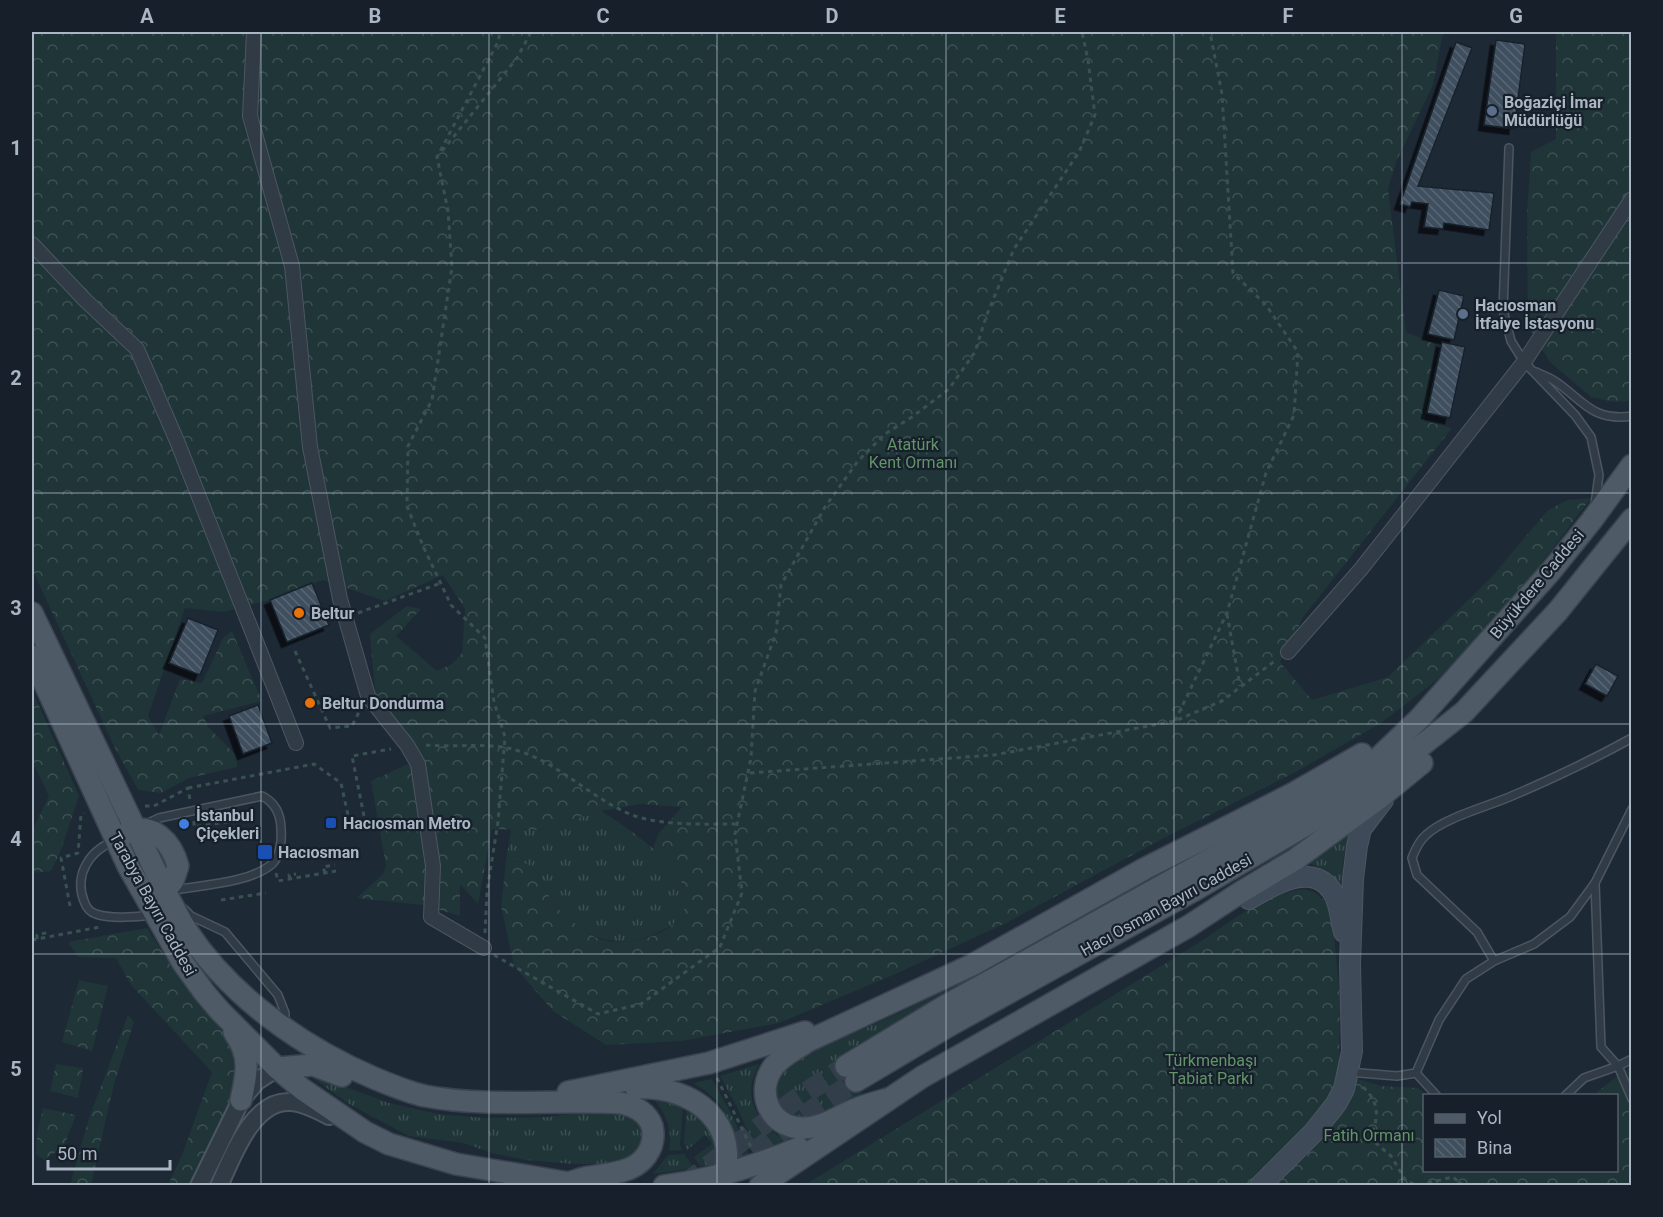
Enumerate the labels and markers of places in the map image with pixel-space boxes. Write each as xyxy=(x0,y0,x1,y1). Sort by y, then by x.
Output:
place label: Boğaziçi İmar Müdürlüğü xyxy=(1504,93,1603,130)
marker: Boğaziçi İmar Müdürlüğü xyxy=(1485,104,1499,118)
place label: Hacıosman İtfaiye İstasyonu xyxy=(1475,296,1594,333)
marker: Hacıosman İtfaiye İstasyonu xyxy=(1456,307,1470,321)
place label: Beltur xyxy=(311,604,354,623)
marker: Beltur xyxy=(292,606,306,620)
place label: Beltur Dondurma xyxy=(322,694,444,713)
marker: Beltur Dondurma xyxy=(303,696,317,710)
place label: İstanbul Çiçekleri xyxy=(196,806,259,843)
place label: Hacıosman Metro xyxy=(343,814,471,833)
marker: Hacıosman Metro xyxy=(324,816,338,830)
marker: İstanbul Çiçekleri xyxy=(177,817,191,831)
marker: Hacıosman xyxy=(256,843,274,861)
place label: Hacıosman xyxy=(278,843,359,862)

